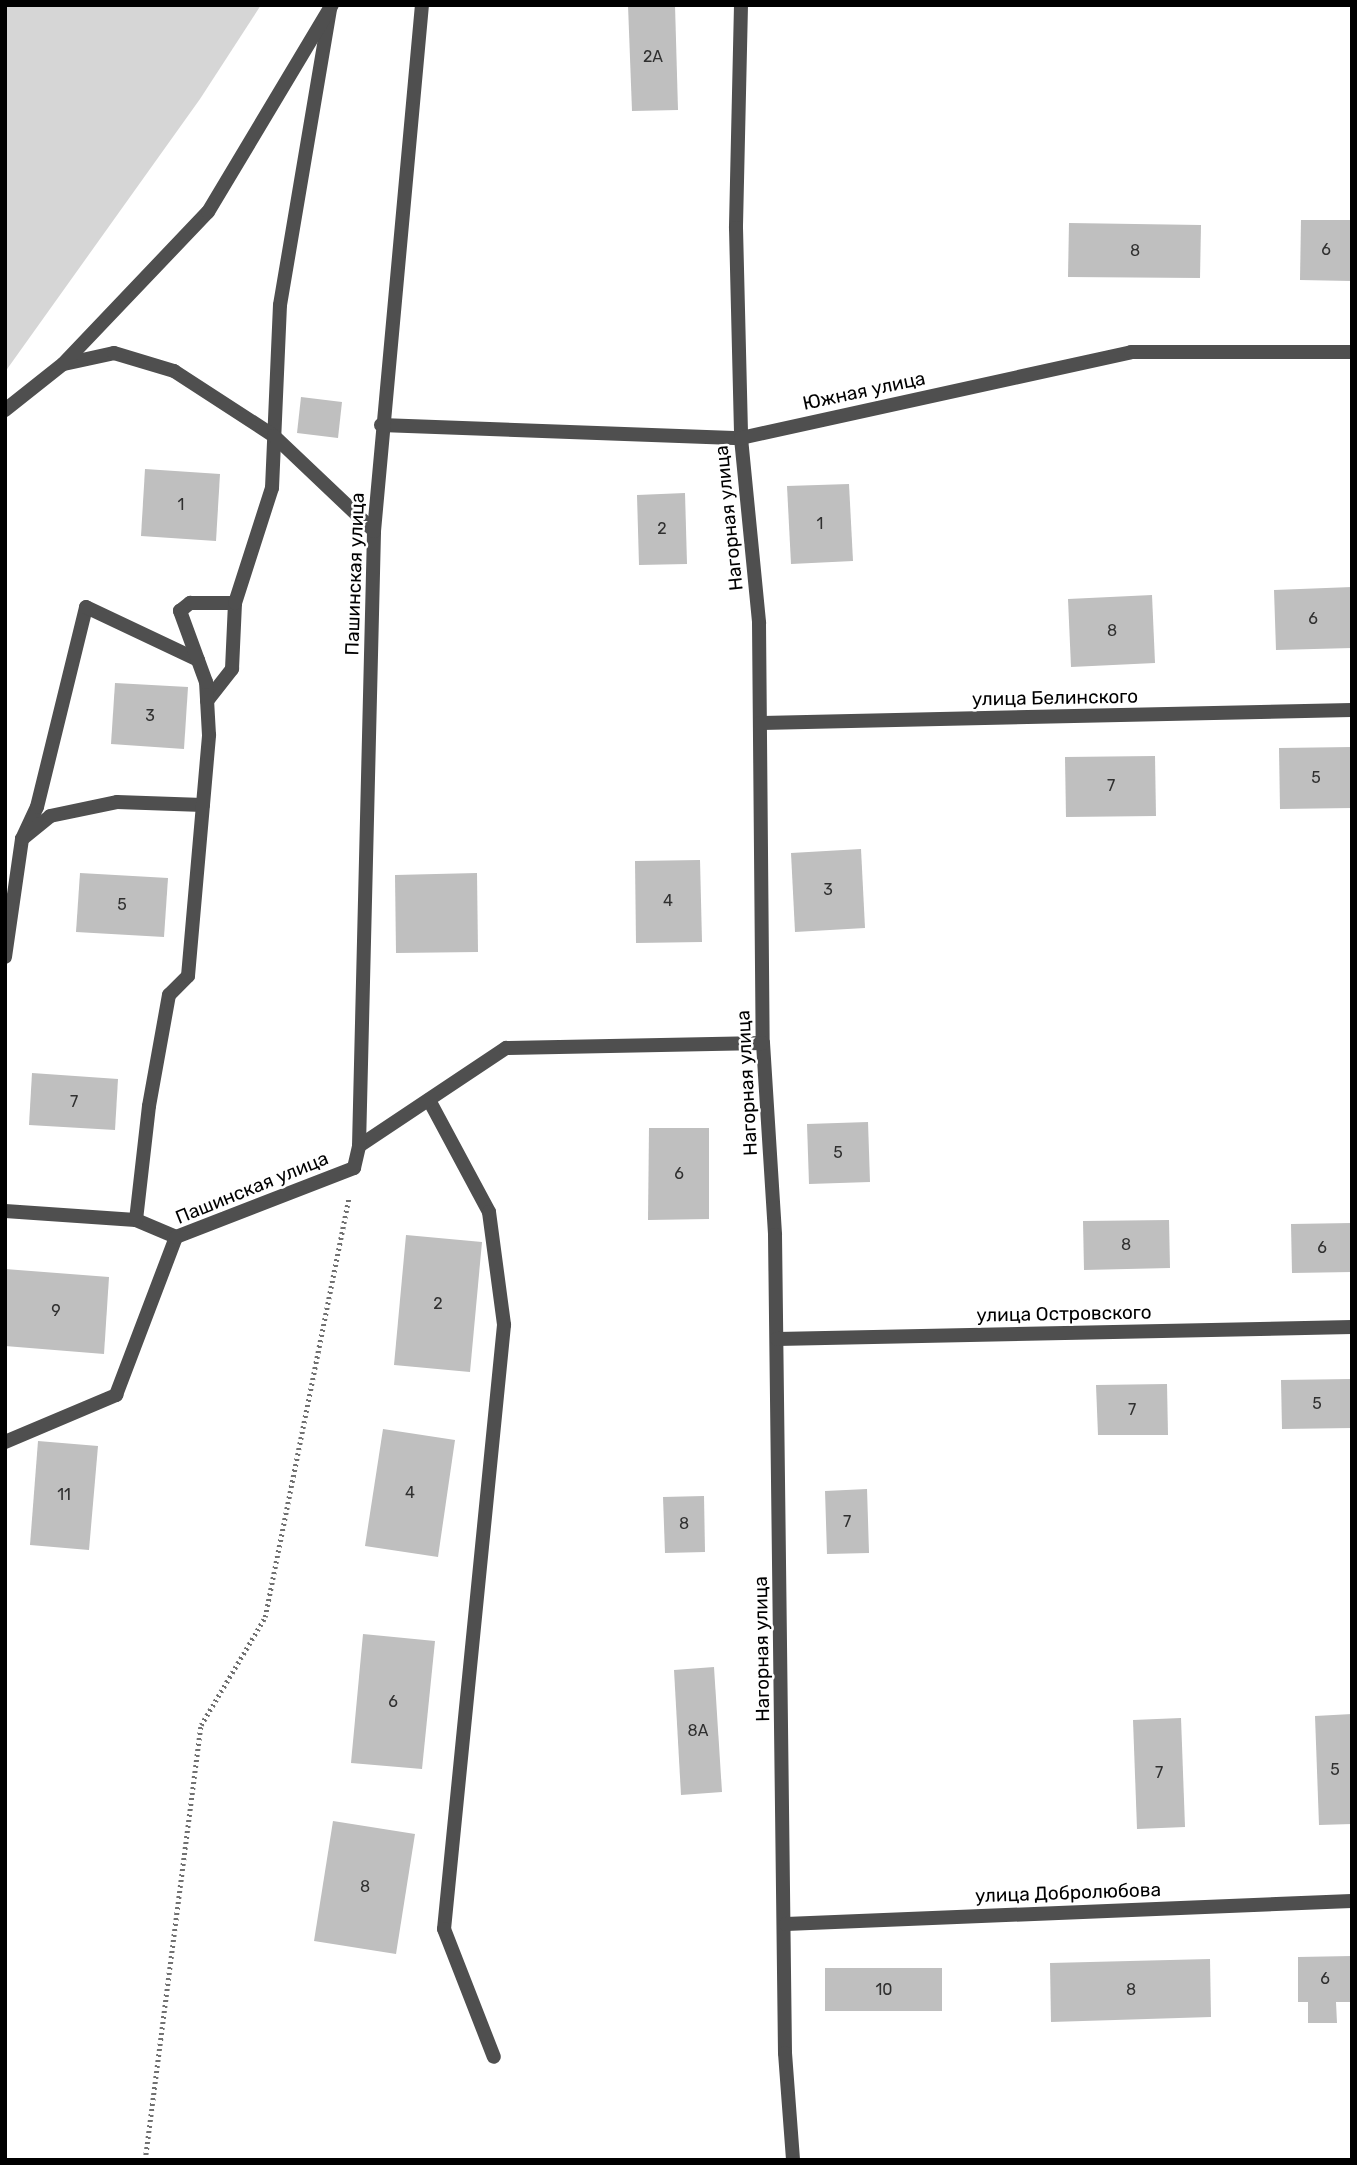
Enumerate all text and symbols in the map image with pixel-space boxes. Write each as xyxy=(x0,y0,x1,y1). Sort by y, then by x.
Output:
house number: 2А xyxy=(643,47,663,67)
house number: 6 xyxy=(1321,240,1331,260)
house number: 8 xyxy=(1130,241,1140,261)
street label: Южная улица xyxy=(801,367,927,415)
street label: Нагорная улица xyxy=(710,444,748,592)
street label: Пашинская улица xyxy=(341,492,369,656)
house number: 1 xyxy=(178,495,184,515)
house number: 1 xyxy=(817,514,823,534)
house number: 2 xyxy=(657,519,667,539)
house number: 6 xyxy=(1308,609,1318,629)
house number: 8 xyxy=(1107,621,1117,641)
street label: улица Белинского xyxy=(972,685,1138,711)
house number: 3 xyxy=(145,706,155,726)
house number: 5 xyxy=(1311,768,1321,788)
house number: 7 xyxy=(1107,776,1115,796)
house number: 3 xyxy=(823,880,833,900)
house number: 4 xyxy=(663,891,673,911)
house number: 5 xyxy=(117,895,127,915)
street label: Нагорная улица xyxy=(732,1010,762,1156)
house number: 7 xyxy=(70,1092,78,1112)
house number: 5 xyxy=(833,1143,843,1163)
street label: Пашинская улица xyxy=(172,1147,332,1229)
house number: 6 xyxy=(674,1164,684,1184)
house number: 8 xyxy=(1121,1235,1131,1255)
house number: 6 xyxy=(1317,1238,1327,1258)
house number: 2 xyxy=(433,1294,443,1314)
house number: 9 xyxy=(51,1301,61,1321)
street label: улица Островского xyxy=(976,1301,1152,1327)
house number: 5 xyxy=(1312,1394,1322,1414)
house number: 7 xyxy=(1128,1400,1136,1420)
house number: 4 xyxy=(405,1483,415,1503)
house number: 11 xyxy=(57,1485,71,1505)
house number: 7 xyxy=(843,1512,851,1532)
house number: 8 xyxy=(679,1514,689,1534)
street label: Нагорная улица xyxy=(749,1576,775,1722)
house number: 6 xyxy=(388,1692,398,1712)
house number: 8А xyxy=(688,1721,708,1741)
house number: 5 xyxy=(1330,1760,1340,1780)
house number: 7 xyxy=(1155,1763,1163,1783)
house number: 8 xyxy=(360,1877,370,1897)
street label: улица Добролюбова xyxy=(975,1878,1161,1908)
house number: 6 xyxy=(1320,1969,1330,1989)
house number: 10 xyxy=(875,1980,893,2000)
house number: 8 xyxy=(1126,1980,1136,2000)

